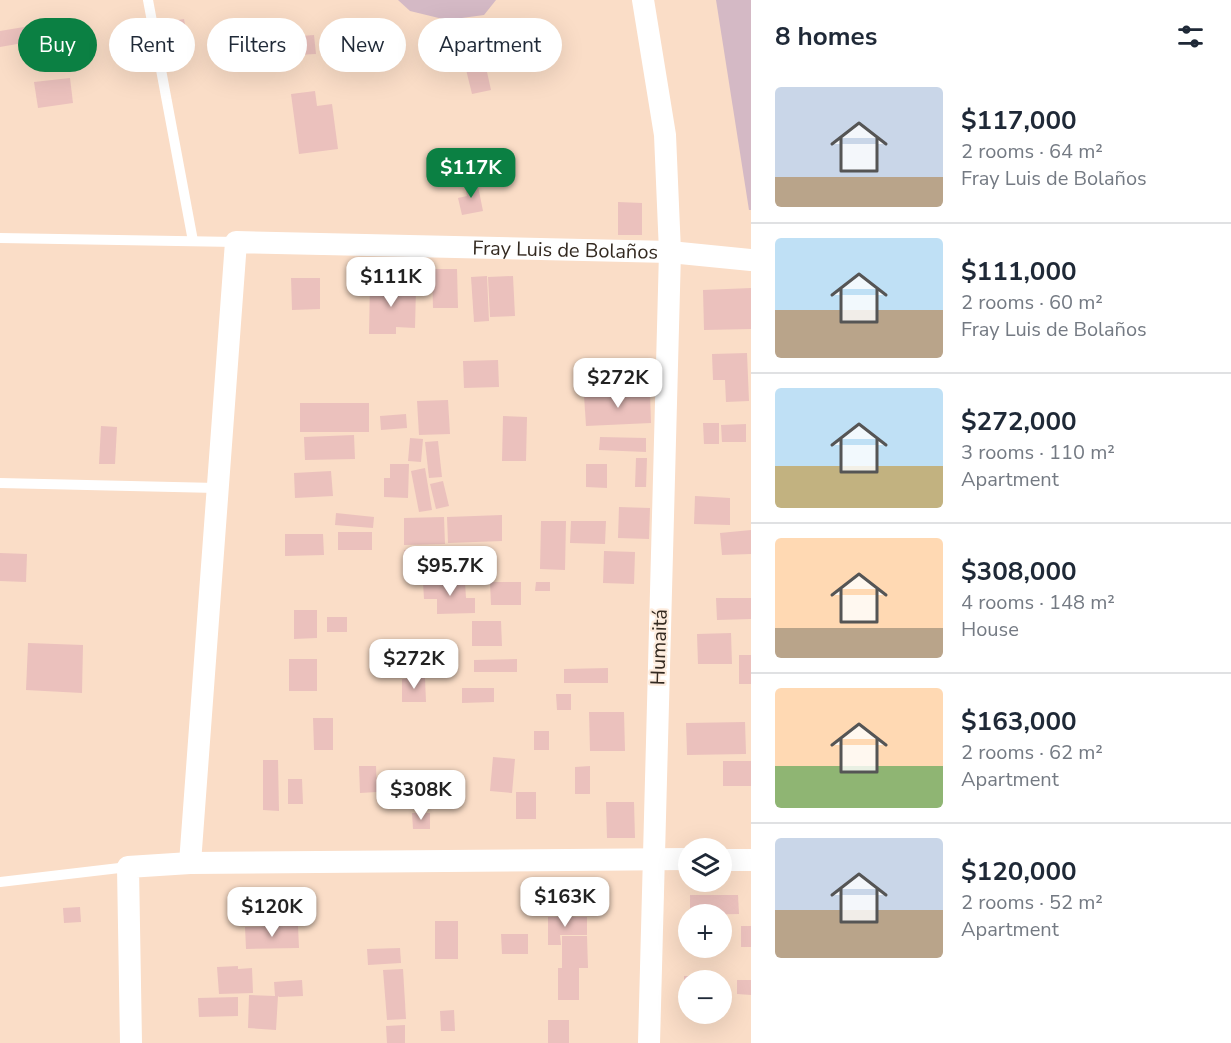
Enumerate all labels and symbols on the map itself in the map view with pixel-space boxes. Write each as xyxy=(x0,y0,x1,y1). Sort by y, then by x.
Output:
pin: $117K xyxy=(429,148,513,199)
street label: Fray Luis de Bolaños xyxy=(472,234,658,265)
pin: $111K xyxy=(349,257,433,308)
pin: $272K xyxy=(576,358,660,409)
pin: $95.7K xyxy=(401,546,499,597)
street label: Humaitá xyxy=(644,608,674,686)
pin: $272K xyxy=(372,639,456,690)
pin: $308K xyxy=(379,770,463,821)
pin: $163K xyxy=(523,877,607,928)
pin: $120K xyxy=(230,887,314,938)

